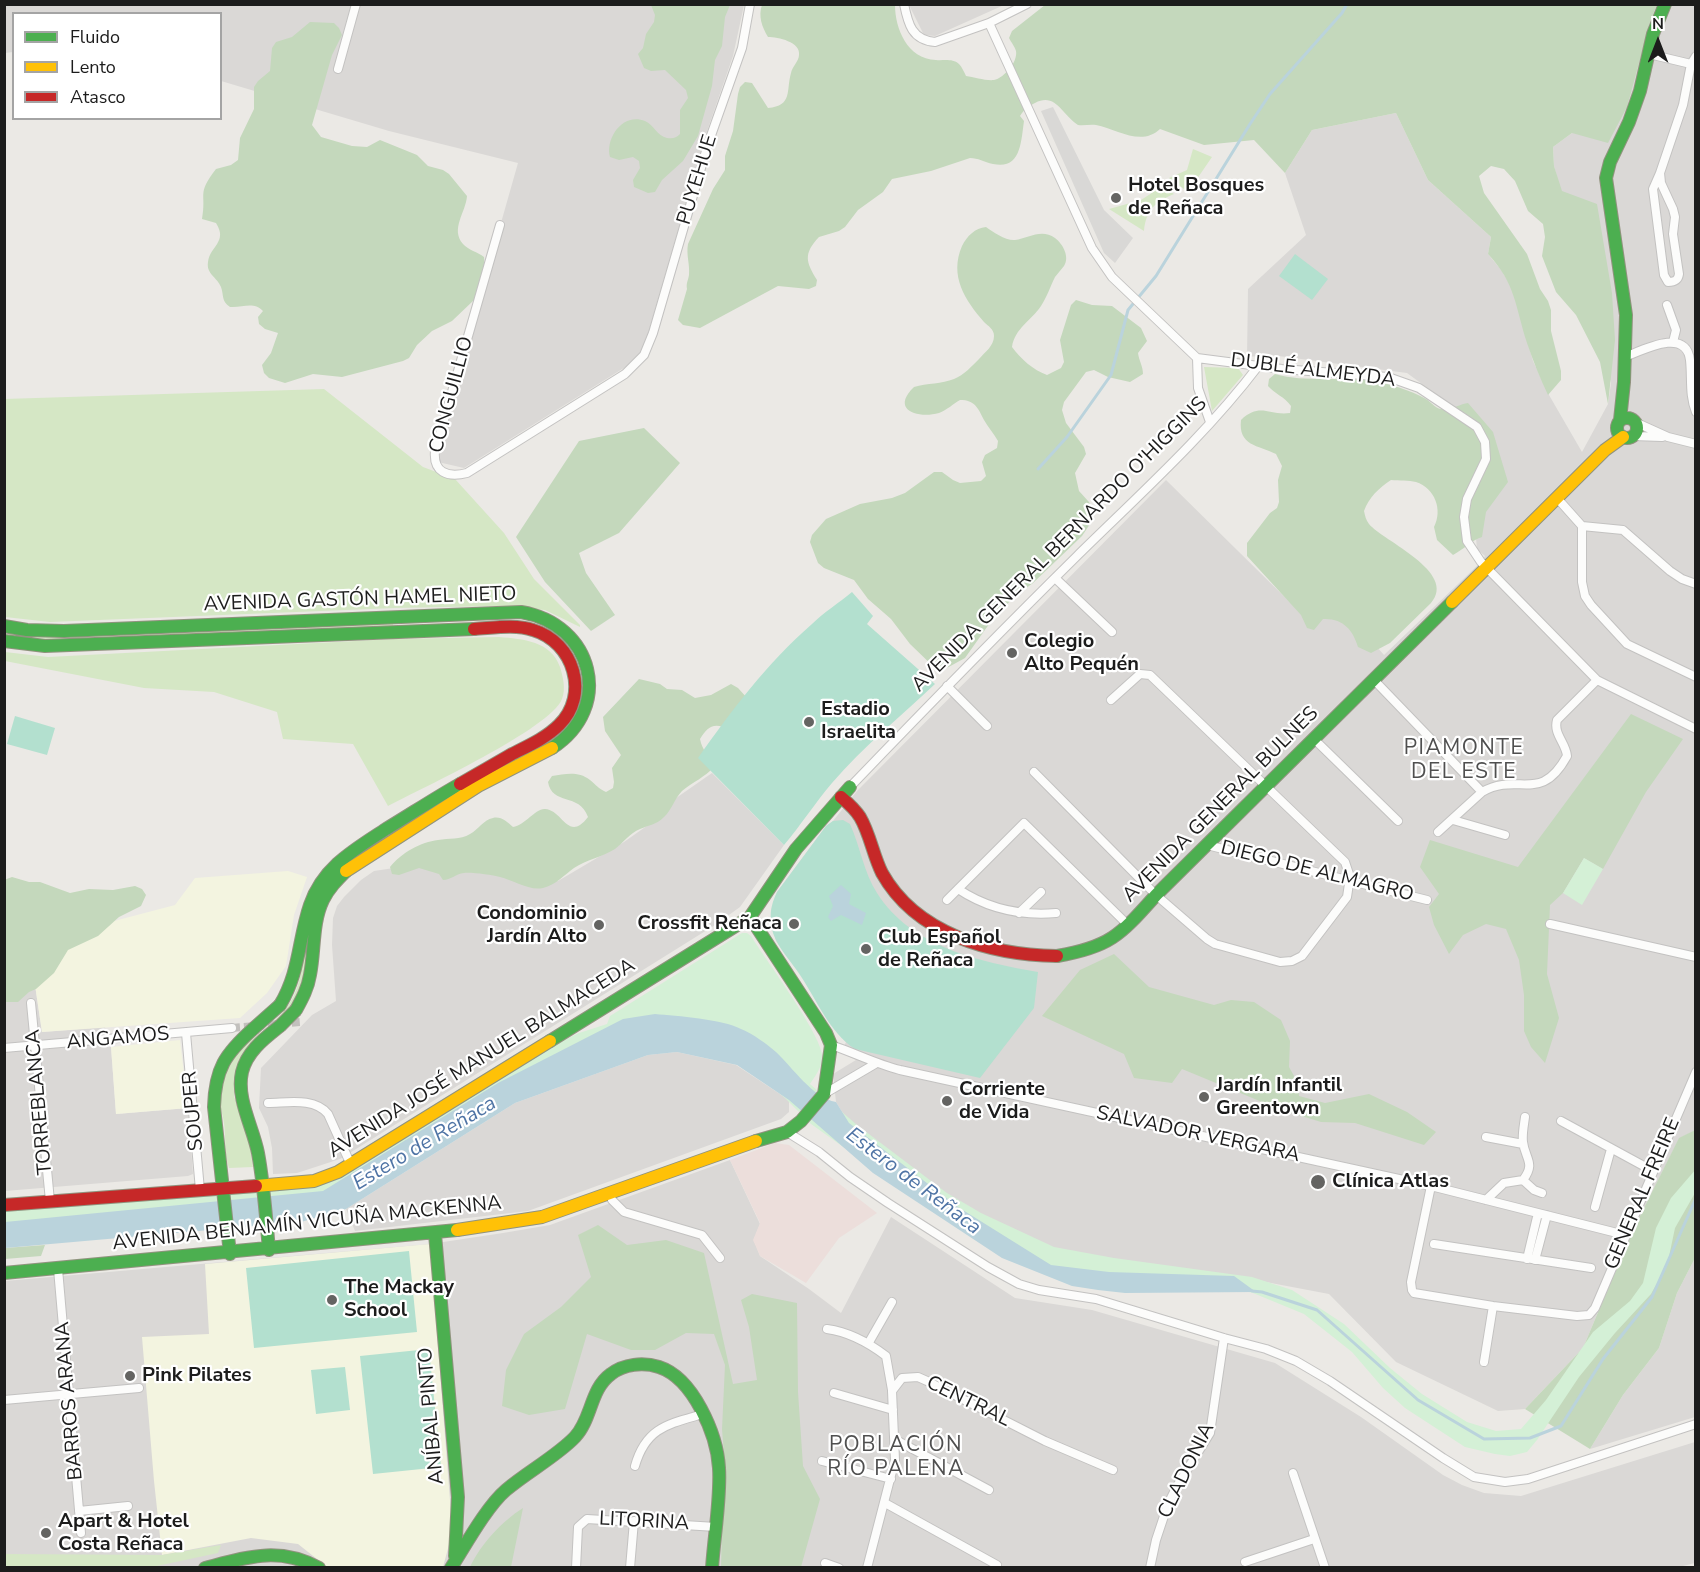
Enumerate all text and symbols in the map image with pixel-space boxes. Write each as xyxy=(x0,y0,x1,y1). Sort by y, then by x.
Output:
legend xyxy=(12,12,222,120)
north arrow xyxy=(1628,12,1688,72)
text: N xyxy=(1652,13,1664,35)
text: Fluido xyxy=(70,25,120,49)
text: Lento xyxy=(70,55,116,79)
text: Atasco xyxy=(70,85,126,109)
street label: PUYEHUE xyxy=(673,132,723,228)
place label: Hotel Bosques de Reñaca xyxy=(1128,174,1264,221)
marker: Hotel Bosques de Reñaca xyxy=(1109,191,1123,205)
street label: CONGUILLIO xyxy=(425,334,479,456)
street label: DUBLÉ ALMEYDA xyxy=(1229,349,1397,393)
street label: AVENIDA GENERAL BERNARDO O'HIGGINS xyxy=(907,392,1213,698)
street label: AVENIDA GASTÓN HAMEL NIETO xyxy=(203,583,517,617)
place label: Colegio Alto Pequén xyxy=(1024,630,1139,677)
marker: Colegio Alto Pequén xyxy=(1005,646,1019,660)
place label: Estadio Israelita xyxy=(821,698,896,745)
street label: AVENIDA GENERAL BULNES xyxy=(1118,702,1324,908)
marker: Estadio Israelita xyxy=(802,715,816,729)
district label: PIAMONTE DEL ESTE xyxy=(1404,736,1524,786)
street label: DIEGO DE ALMAGRO xyxy=(1218,836,1416,908)
place label: Condominio Jardín Alto xyxy=(476,902,587,949)
place label: Crossfit Reñaca xyxy=(637,912,782,936)
marker: Crossfit Reñaca xyxy=(787,917,801,931)
marker: Condominio Jardín Alto xyxy=(592,918,606,932)
place label: Club Español de Reñaca xyxy=(878,926,1001,973)
marker: Club Español de Reñaca xyxy=(859,942,873,956)
street label: AVENIDA JOSÉ MANUEL BALMACEDA xyxy=(324,954,640,1164)
street label: ANGAMOS xyxy=(66,1023,170,1055)
street label: TORREBLANCA xyxy=(22,1028,58,1176)
street label: SOUPER xyxy=(179,1070,209,1152)
place label: Jardín Infantil Greentown xyxy=(1216,1074,1342,1121)
place label: Corriente de Vida xyxy=(959,1078,1045,1125)
marker: Jardín Infantil Greentown xyxy=(1197,1090,1211,1104)
water label: Estero de Reñaca xyxy=(349,1091,501,1197)
marker: Corriente de Vida xyxy=(940,1094,954,1108)
street label: SALVADOR VERGARA xyxy=(1094,1102,1302,1168)
street label: GENERAL FREIRE xyxy=(1600,1115,1686,1273)
water label: Estero de Reñaca xyxy=(840,1123,986,1241)
place label: Clínica Atlas xyxy=(1332,1170,1449,1194)
marker: Clínica Atlas xyxy=(1309,1173,1327,1191)
street label: AVENIDA BENJAMÍN VICUÑA MACKENNA xyxy=(111,1192,503,1256)
place label: The Mackay School xyxy=(344,1276,454,1323)
marker: The Mackay School xyxy=(325,1293,339,1307)
street label: BARROS ARANA xyxy=(51,1321,89,1481)
street label: ANÍBAL PINTO xyxy=(414,1346,450,1486)
place label: Pink Pilates xyxy=(142,1364,252,1388)
marker: Pink Pilates xyxy=(123,1369,137,1383)
street label: CENTRAL xyxy=(922,1371,1014,1433)
street label: CLADONIA xyxy=(1154,1419,1220,1523)
district label: POBLACIÓN RÍO PALENA xyxy=(827,1433,965,1483)
street label: LITORINA xyxy=(598,1508,690,1536)
place label: Apart & Hotel Costa Reñaca xyxy=(58,1510,189,1557)
marker: Apart & Hotel Costa Reñaca xyxy=(39,1526,53,1540)

